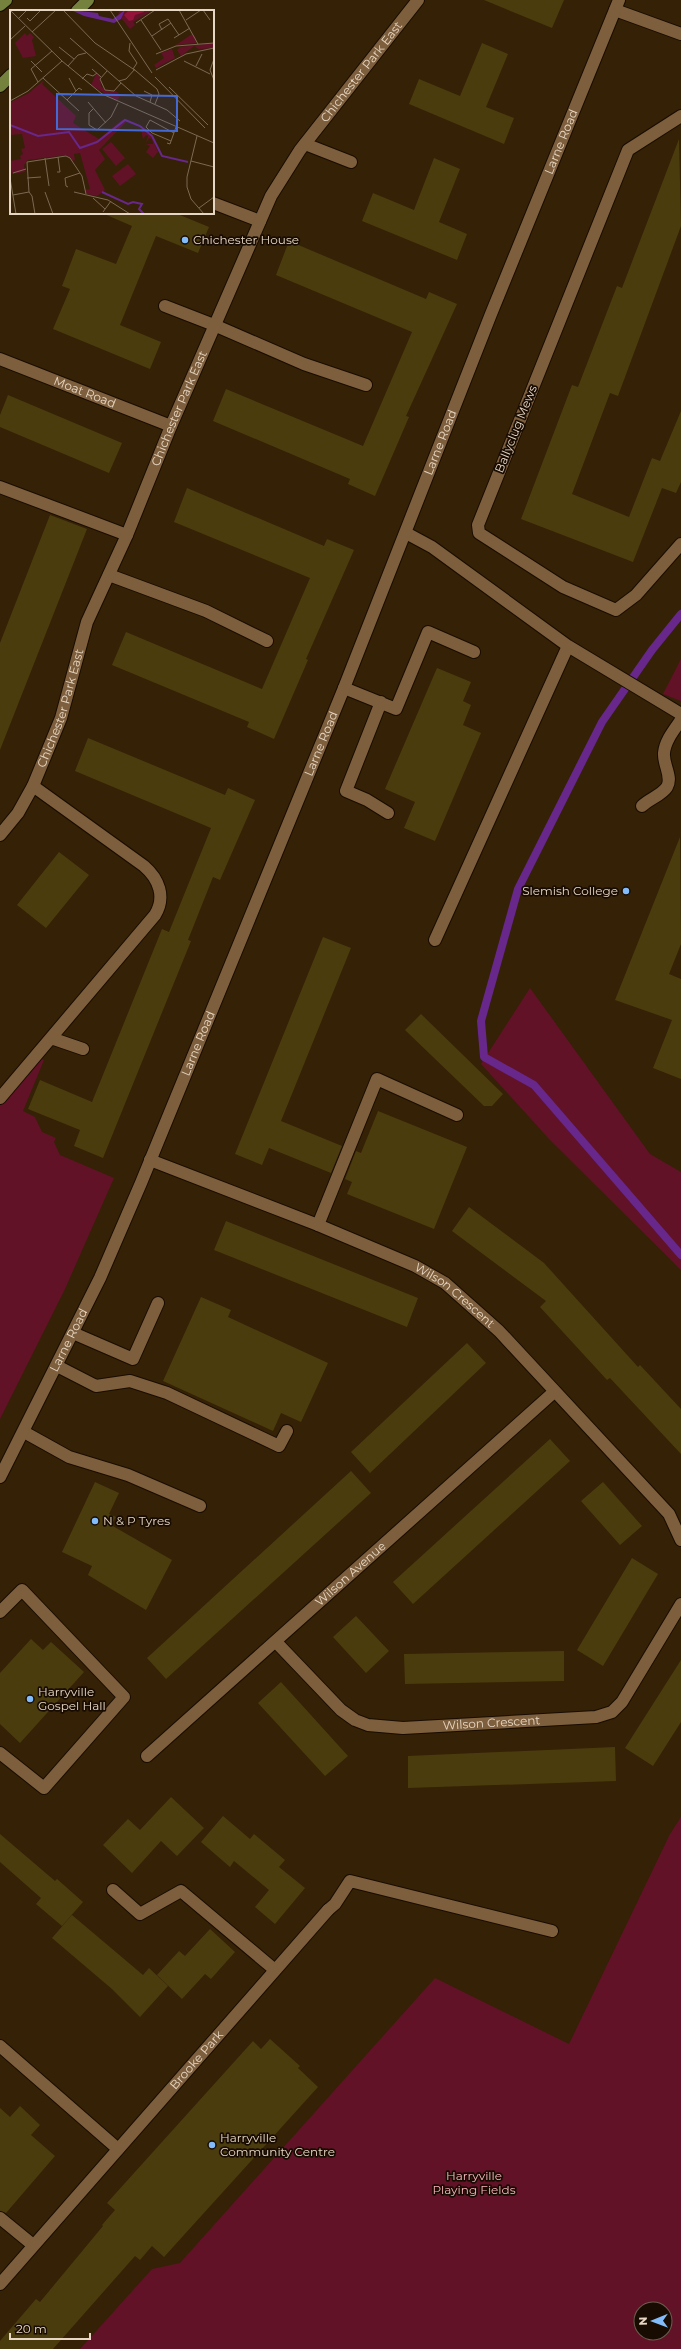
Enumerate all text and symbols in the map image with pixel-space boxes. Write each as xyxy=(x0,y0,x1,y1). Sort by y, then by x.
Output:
inset map xyxy=(10,10,214,214)
street label: Chichester Park East xyxy=(317,18,405,125)
street label: Larne Road xyxy=(541,107,581,176)
place label: Chichester House xyxy=(193,232,299,247)
marker: Chichester House xyxy=(180,235,190,245)
street label: Chichester Park East xyxy=(148,348,210,468)
street label: Moat Road xyxy=(52,373,118,411)
street label: Ballyclug Mews xyxy=(491,383,540,475)
street label: Larne Road xyxy=(420,408,460,477)
street label: Chichester Park East xyxy=(33,647,86,770)
street label: Larne Road xyxy=(301,709,341,778)
place label: Slemish College xyxy=(522,883,618,898)
marker: Slemish College xyxy=(621,886,631,896)
street label: Larne Road xyxy=(178,1009,218,1078)
street label: Wilson Crescent xyxy=(412,1259,498,1331)
street label: Larne Road xyxy=(46,1306,90,1374)
place label: N & P Tyres xyxy=(103,1513,170,1528)
marker: N & P Tyres xyxy=(90,1516,100,1526)
street label: Wilson Avenue xyxy=(312,1538,389,1609)
place label: Harryville Gospel Hall xyxy=(38,1684,106,1713)
marker: Harryville Gospel Hall xyxy=(25,1694,35,1704)
street label: Wilson Crescent xyxy=(442,1712,541,1733)
street label: Brooke Park xyxy=(166,2026,227,2092)
place label: Harryville Community Centre xyxy=(220,2130,335,2159)
marker: Harryville Community Centre xyxy=(207,2140,217,2150)
park label: Harryville Playing Fields xyxy=(432,2168,516,2197)
north arrow xyxy=(633,2301,673,2341)
scale bar xyxy=(10,2315,90,2341)
text: N xyxy=(636,2317,650,2326)
text: 20 m xyxy=(16,2321,47,2336)

